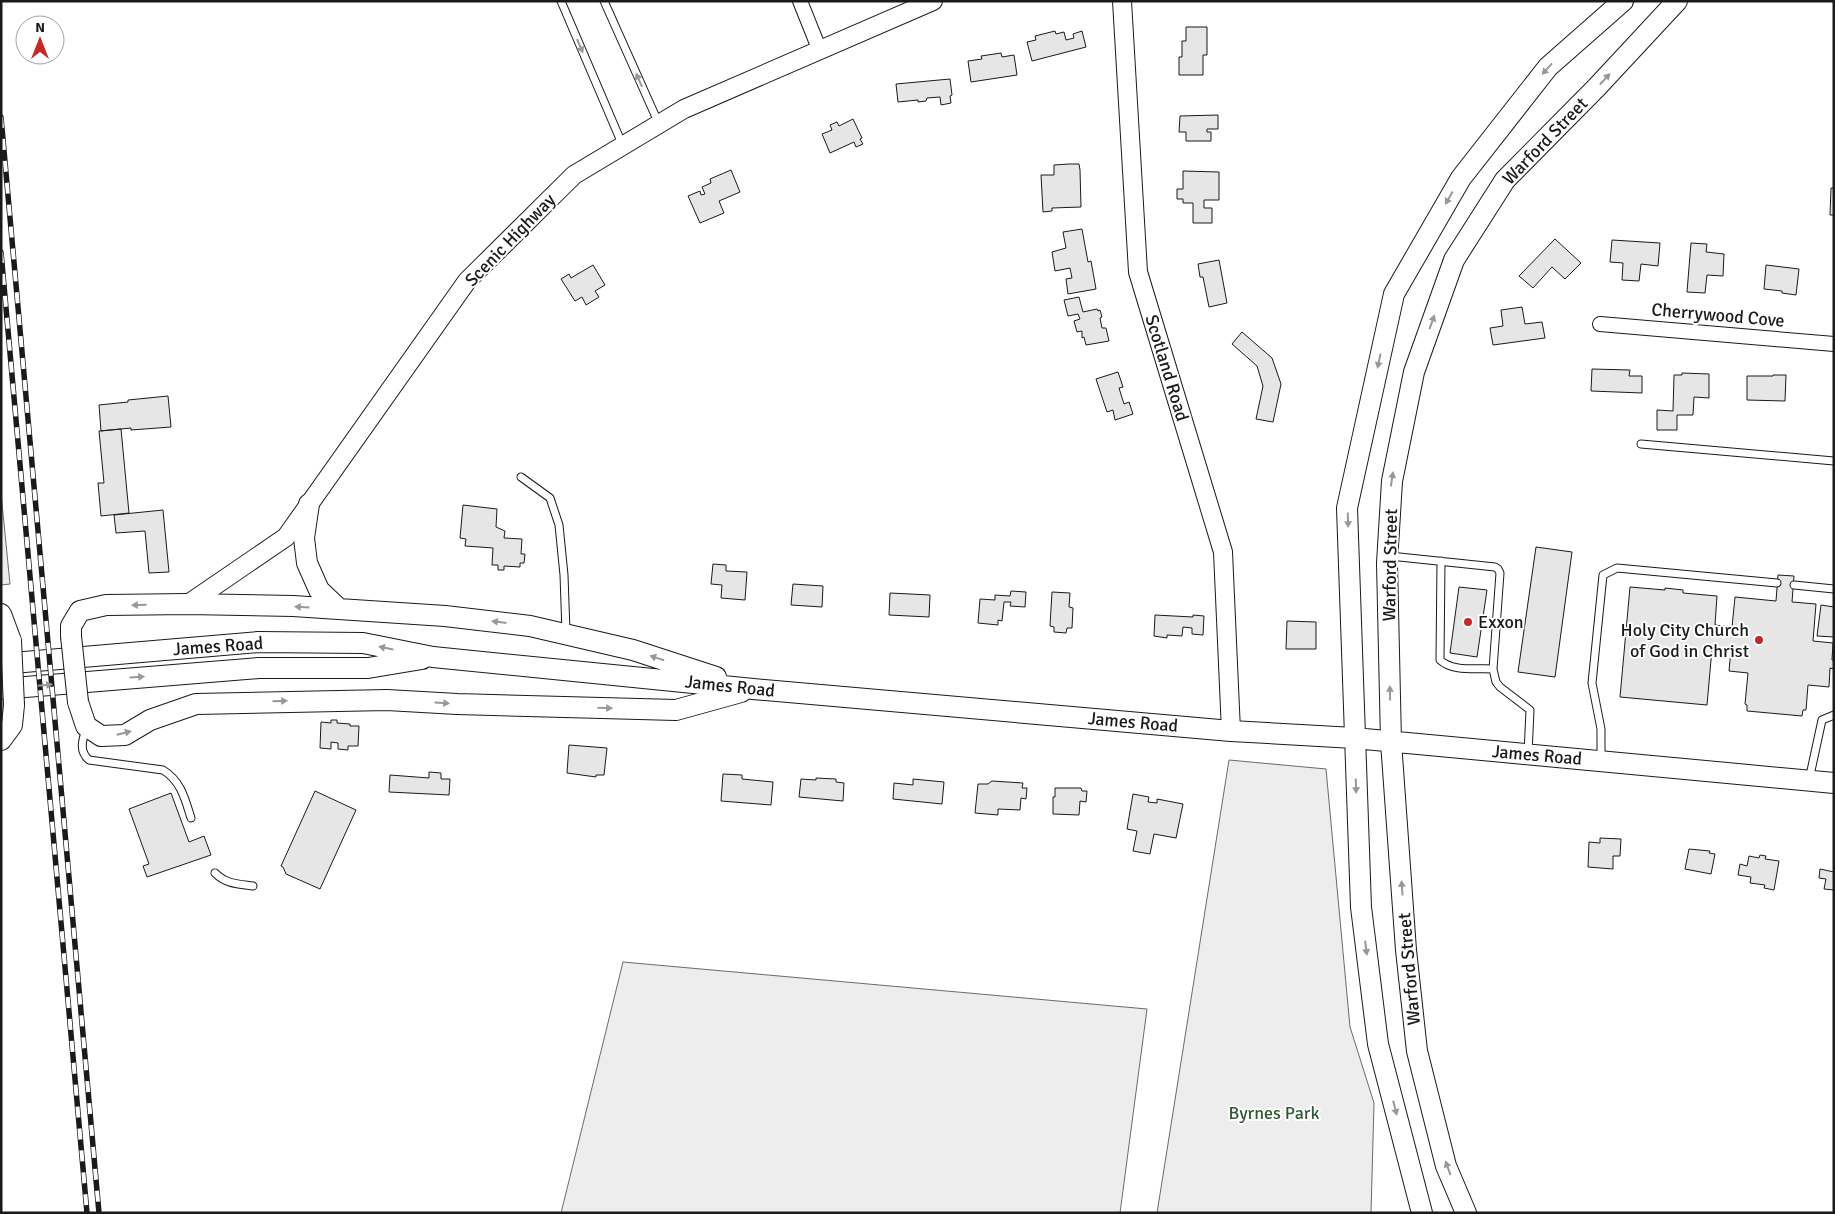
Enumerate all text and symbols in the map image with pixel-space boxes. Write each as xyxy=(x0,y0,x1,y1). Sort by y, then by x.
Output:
north arrow xyxy=(15,15,65,65)
text: N xyxy=(35,19,45,36)
one-way arrow xyxy=(576,39,584,53)
one-way arrow xyxy=(1542,62,1553,75)
one-way arrow xyxy=(634,73,642,87)
one-way arrow xyxy=(1599,73,1611,85)
street label: Warford Street xyxy=(1498,93,1592,189)
street label: Scenic Highway xyxy=(460,189,560,291)
one-way arrow xyxy=(1445,191,1454,204)
street label: Cherrywood Cove xyxy=(1650,298,1786,332)
street label: Scotland Road xyxy=(1140,312,1194,424)
one-way arrow xyxy=(1429,314,1436,329)
one-way arrow xyxy=(1374,354,1382,370)
one-way arrow xyxy=(1389,470,1397,486)
street label: Warford Street xyxy=(1378,508,1402,622)
one-way arrow xyxy=(1344,513,1352,529)
one-way arrow xyxy=(131,601,147,609)
one-way arrow xyxy=(293,602,309,610)
place label: Exxon xyxy=(1478,611,1524,633)
marker: Exxon xyxy=(1462,616,1474,628)
one-way arrow xyxy=(490,618,506,626)
place label: Holy City Church of God in Christ xyxy=(1621,619,1749,662)
street label: James Road xyxy=(172,632,264,660)
marker: Holy City Church of God in Christ xyxy=(1753,634,1765,646)
one-way arrow xyxy=(377,643,393,651)
one-way arrow xyxy=(649,653,664,661)
street label: James Road xyxy=(684,670,776,702)
one-way arrow xyxy=(129,673,145,681)
one-way arrow xyxy=(37,681,53,689)
one-way arrow xyxy=(1386,685,1394,701)
one-way arrow xyxy=(272,697,288,705)
one-way arrow xyxy=(434,700,450,708)
one-way arrow xyxy=(597,704,613,712)
street label: James Road xyxy=(1087,707,1179,737)
one-way arrow xyxy=(116,729,131,737)
street label: James Road xyxy=(1491,740,1583,770)
one-way arrow xyxy=(1352,779,1360,795)
one-way arrow xyxy=(1397,879,1405,895)
street label: Warford Street xyxy=(1393,912,1425,1026)
one-way arrow xyxy=(1362,941,1370,957)
one-way arrow xyxy=(1391,1100,1399,1116)
park label: Byrnes Park xyxy=(1229,1102,1319,1124)
one-way arrow xyxy=(1444,1160,1452,1175)

